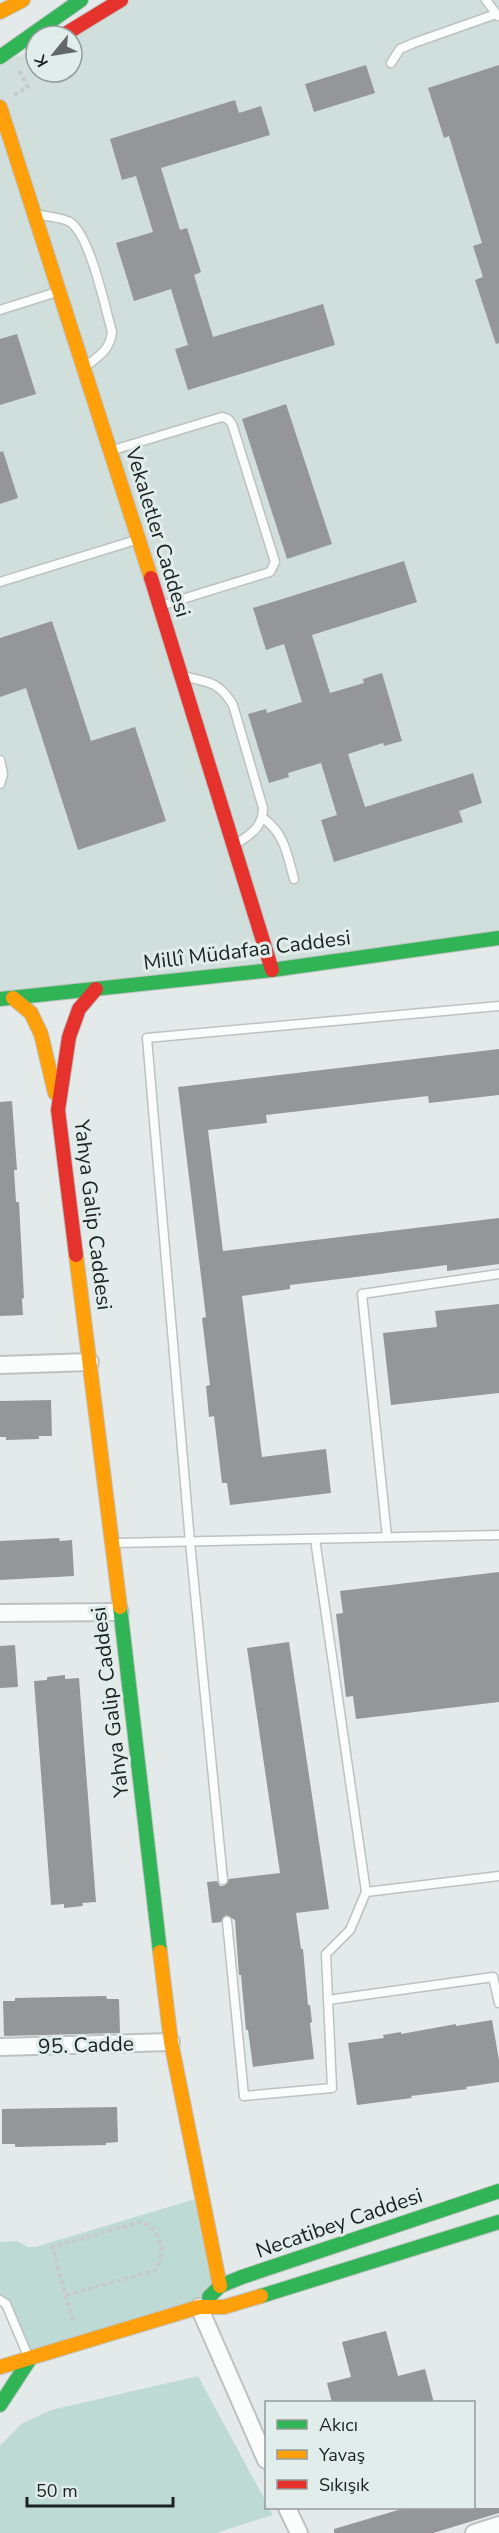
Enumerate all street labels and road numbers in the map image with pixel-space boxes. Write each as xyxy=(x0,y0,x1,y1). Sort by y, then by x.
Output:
street label: Vekaletler Caddesi xyxy=(119,443,197,620)
street label: Millî Müdafaa Caddesi xyxy=(142,923,352,977)
street label: Yahya Galip Caddesi xyxy=(67,1117,119,1312)
street label: Yahya Galip Caddesi xyxy=(84,1605,136,1800)
street label: 95. Cadde xyxy=(38,2029,134,2061)
street label: Necatibey Caddesi xyxy=(252,2181,426,2265)

